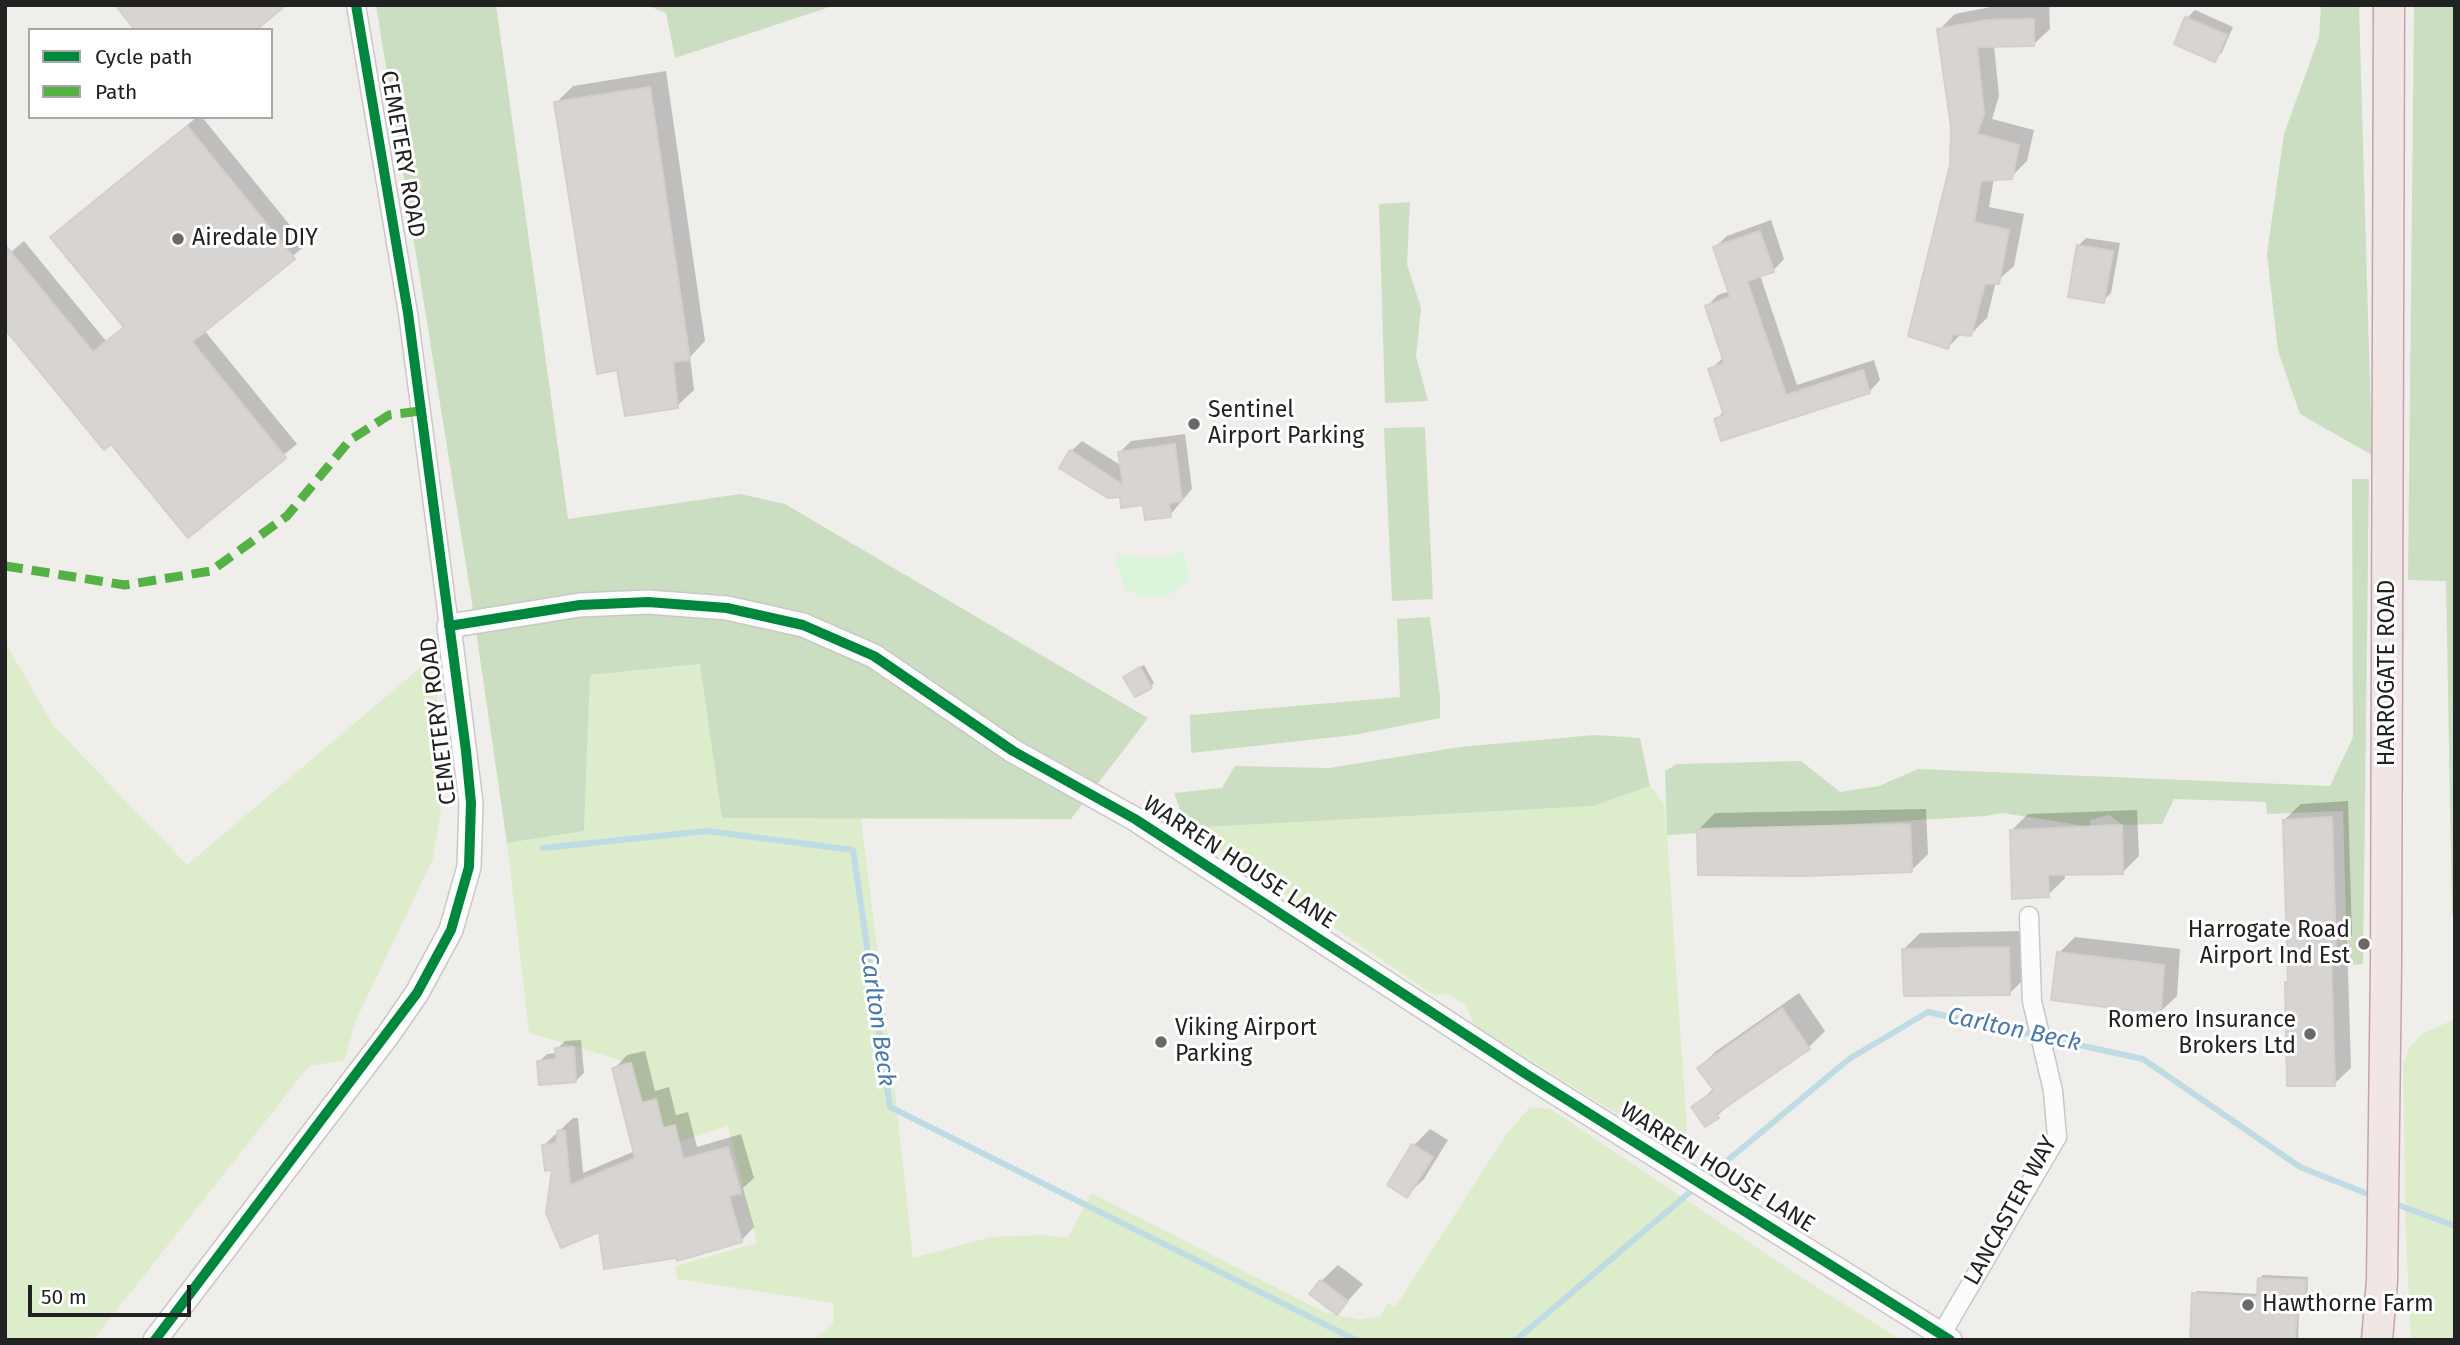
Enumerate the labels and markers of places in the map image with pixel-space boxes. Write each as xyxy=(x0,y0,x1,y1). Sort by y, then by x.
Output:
place label: Airedale DIY xyxy=(192,225,318,253)
marker: Airedale DIY xyxy=(170,231,186,247)
place label: Sentinel Airport Parking xyxy=(1208,397,1364,451)
marker: Sentinel Airport Parking xyxy=(1186,416,1202,432)
place label: Harrogate Road Airport Ind Est xyxy=(2188,917,2350,971)
marker: Harrogate Road Airport Ind Est xyxy=(2356,936,2372,952)
place label: Romero Insurance Brokers Ltd xyxy=(2108,1007,2296,1061)
place label: Viking Airport Parking xyxy=(1175,1015,1317,1069)
marker: Romero Insurance Brokers Ltd xyxy=(2302,1026,2318,1042)
marker: Viking Airport Parking xyxy=(1153,1034,1169,1050)
place label: Hawthorne Farm xyxy=(2262,1291,2434,1319)
marker: Hawthorne Farm xyxy=(2240,1297,2256,1313)

